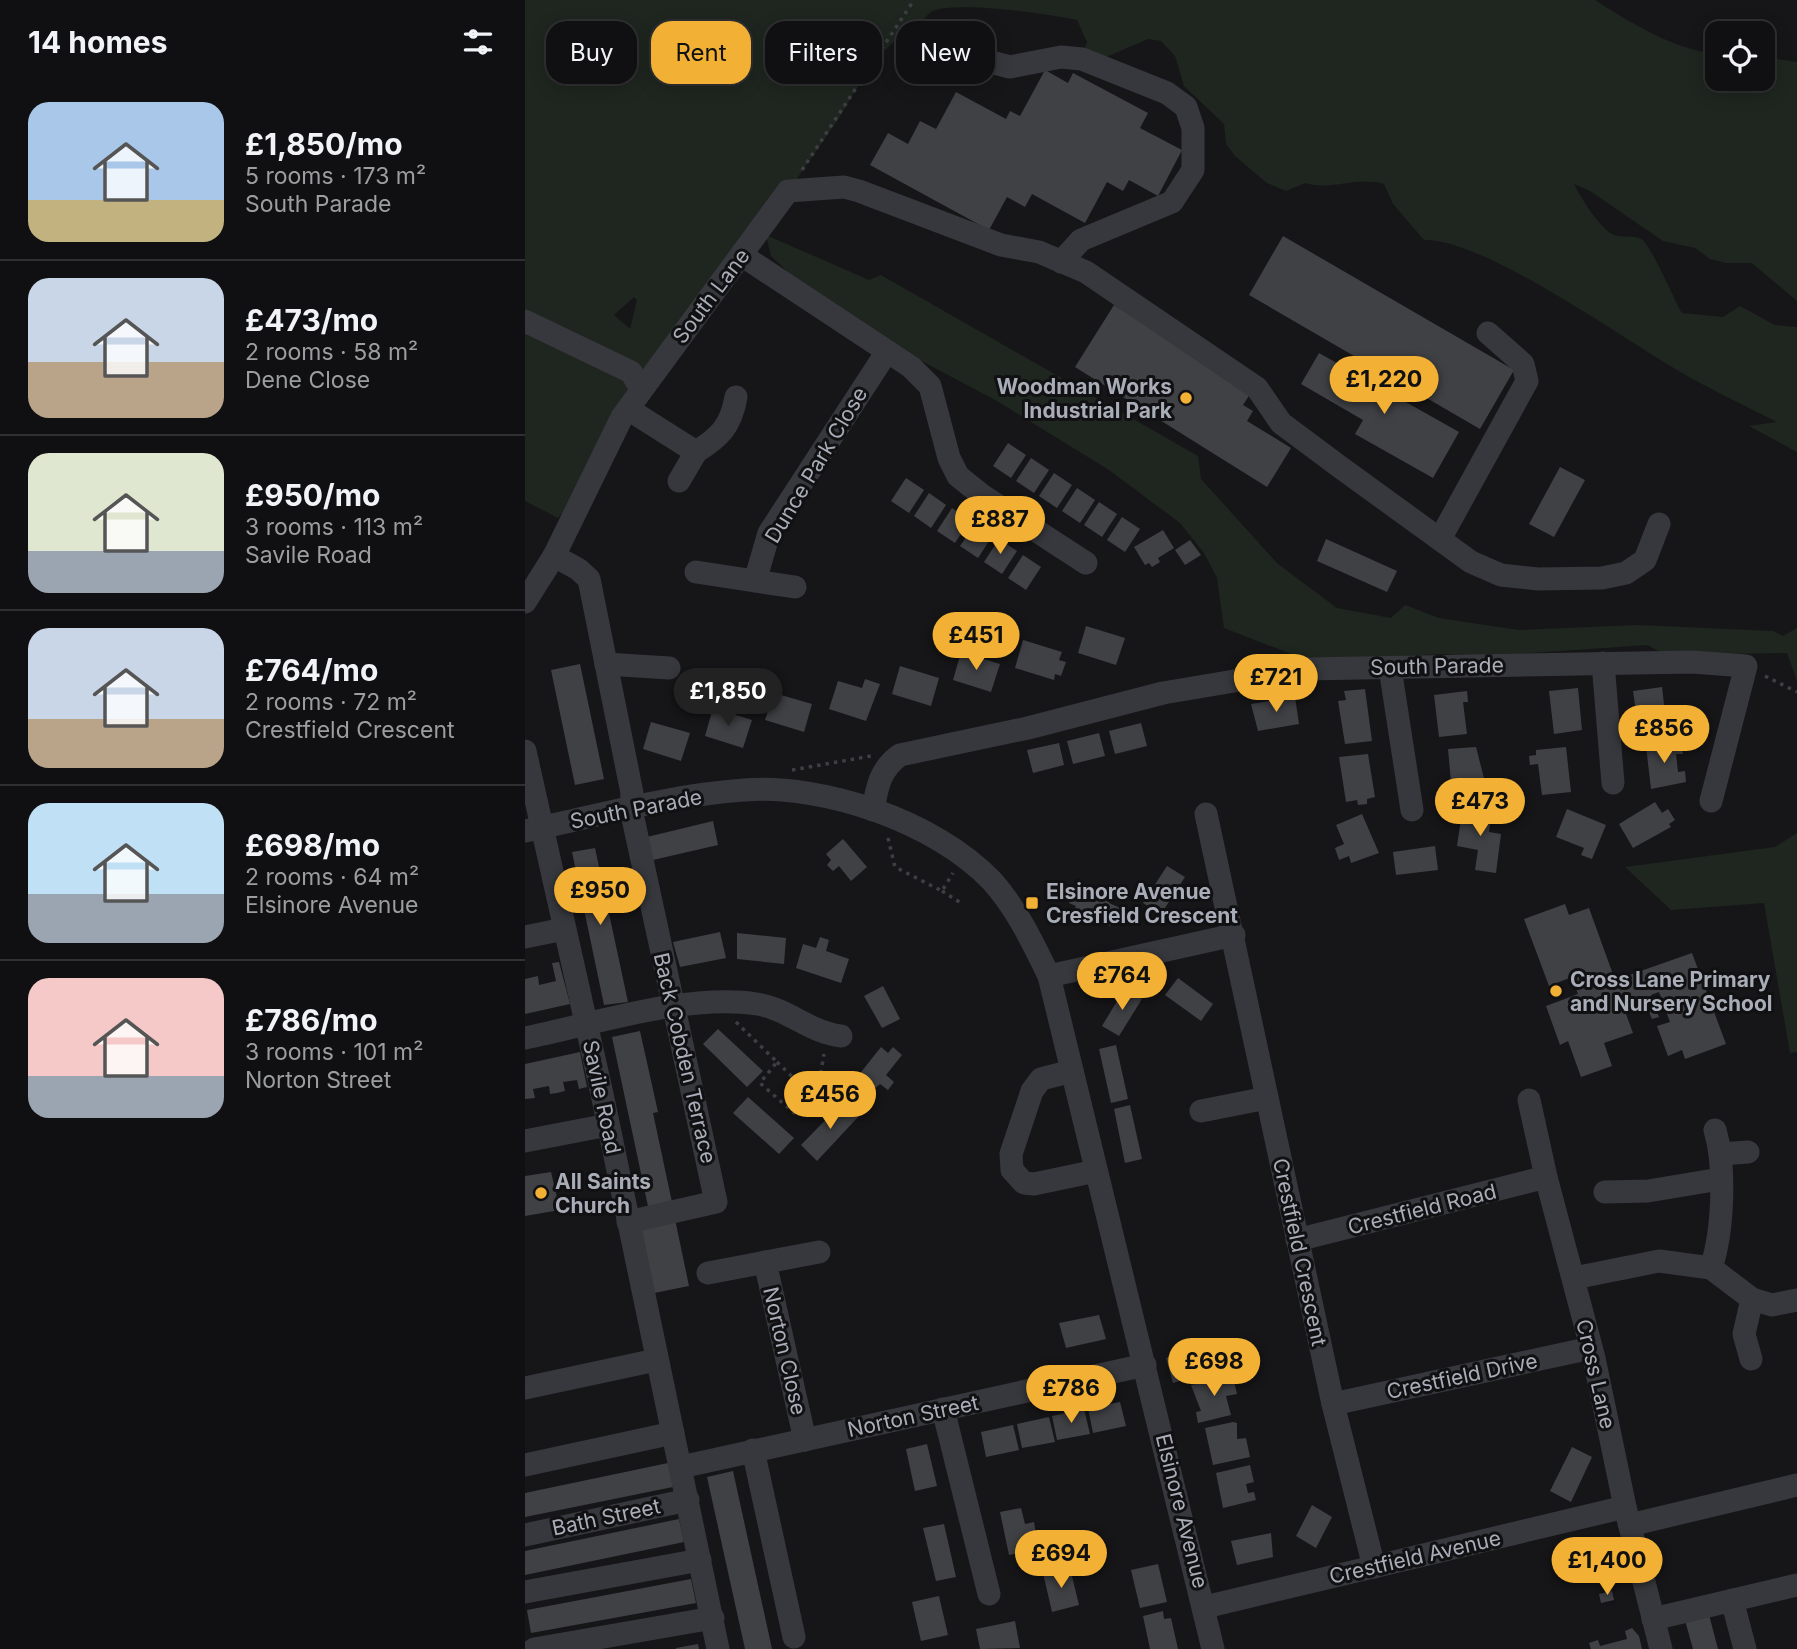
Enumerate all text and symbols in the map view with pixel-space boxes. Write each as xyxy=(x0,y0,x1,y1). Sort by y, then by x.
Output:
chip: Buy xyxy=(546,21,637,84)
chip: Rent xyxy=(651,21,751,84)
chip: Filters xyxy=(765,21,882,84)
chip: New xyxy=(896,21,995,84)
map controls xyxy=(1705,21,1775,91)
button: locate xyxy=(1705,21,1775,91)
icon: filters xyxy=(459,23,497,61)
text: 14 homes xyxy=(28,24,167,60)
text: £1,850/mo xyxy=(245,126,403,162)
icon: home xyxy=(84,130,168,214)
text: 5 rooms · 173 m² xyxy=(245,162,426,190)
text: South Parade xyxy=(245,190,391,218)
street label: South Lane xyxy=(667,244,755,348)
text: £473/mo xyxy=(245,302,378,338)
icon: home xyxy=(84,306,168,390)
text: 2 rooms · 58 m² xyxy=(245,338,418,366)
pin: £1,220 xyxy=(1327,356,1441,416)
text: £1,220 xyxy=(1346,365,1422,393)
text: Dene Close xyxy=(245,366,370,394)
place label: Woodman Works Industrial Park xyxy=(996,374,1173,423)
street label: Dunce Park Close xyxy=(760,383,872,547)
marker: Woodman Works Industrial Park xyxy=(1178,390,1194,406)
text: £950/mo xyxy=(245,477,380,513)
icon: home xyxy=(84,481,168,565)
pin: £887 xyxy=(959,496,1041,556)
text: £887 xyxy=(971,505,1029,533)
text: 3 rooms · 113 m² xyxy=(245,513,423,541)
text: Savile Road xyxy=(245,541,372,569)
pin: £451 xyxy=(935,612,1017,672)
text: £451 xyxy=(949,621,1003,649)
text: £764/mo xyxy=(245,652,378,688)
street label: South Parade xyxy=(1370,652,1504,680)
pin: £721 xyxy=(1235,654,1317,714)
icon: home xyxy=(84,656,168,740)
text: £721 xyxy=(1250,663,1302,691)
pin: £1,850 xyxy=(671,668,785,728)
text: £1,850 xyxy=(690,677,766,705)
text: 2 rooms · 72 m² xyxy=(245,688,417,716)
pin: £856 xyxy=(1623,706,1705,765)
text: £856 xyxy=(1634,714,1694,742)
text: Crestfield Crescent xyxy=(245,716,455,744)
pin: £473 xyxy=(1439,778,1521,838)
street label: South Parade xyxy=(568,784,704,834)
text: £473 xyxy=(1451,787,1509,815)
text: £698/mo xyxy=(245,827,380,863)
icon: home xyxy=(84,831,168,915)
text: 2 rooms · 64 m² xyxy=(245,863,419,891)
pin: £950 xyxy=(559,867,641,927)
text: £950 xyxy=(570,876,630,904)
place label: Elsinore Avenue Cresfield Crescent xyxy=(1046,879,1238,928)
text: Elsinore Avenue xyxy=(245,891,418,919)
marker: Elsinore Avenue Cresfield Crescent xyxy=(1024,895,1040,911)
street label: Back Cobden Terrace xyxy=(649,950,721,1166)
pin: £764 xyxy=(1081,953,1163,1012)
text: £764 xyxy=(1093,961,1151,989)
place label: Cross Lane Primary and Nursery School xyxy=(1570,967,1773,1016)
marker: Cross Lane Primary and Nursery School xyxy=(1548,983,1564,999)
text: £786/mo xyxy=(245,1002,378,1038)
icon: home xyxy=(84,1006,168,1090)
text: 3 rooms · 101 m² xyxy=(245,1038,423,1066)
street label: Savile Road xyxy=(578,1038,626,1156)
text: Norton Street xyxy=(245,1066,391,1094)
pin: £456 xyxy=(789,1072,871,1131)
text: £456 xyxy=(800,1080,860,1108)
street label: Crestfield Crescent xyxy=(1268,1156,1332,1348)
place label: All Saints Church xyxy=(555,1169,651,1218)
street label: Crestfield Road xyxy=(1345,1178,1499,1240)
marker: All Saints Church xyxy=(533,1185,549,1201)
street label: Norton Close xyxy=(758,1285,812,1417)
street label: Cross Lane xyxy=(1571,1317,1621,1431)
pin: £698 xyxy=(1173,1338,1255,1398)
text: £698 xyxy=(1184,1347,1244,1375)
street label: Crestfield Drive xyxy=(1384,1348,1540,1404)
pin: £786 xyxy=(1030,1366,1112,1425)
text: £786 xyxy=(1042,1374,1100,1402)
street label: Norton Street xyxy=(845,1390,981,1442)
street label: Elsinore Avenue xyxy=(1151,1431,1213,1591)
street label: Bath Street xyxy=(550,1493,663,1541)
street label: Crestfield Avenue xyxy=(1327,1525,1503,1589)
pin: £694 xyxy=(1020,1530,1102,1590)
pin: £1,400 xyxy=(1550,1538,1664,1597)
text: £694 xyxy=(1031,1539,1091,1567)
text: £1,400 xyxy=(1568,1546,1646,1574)

